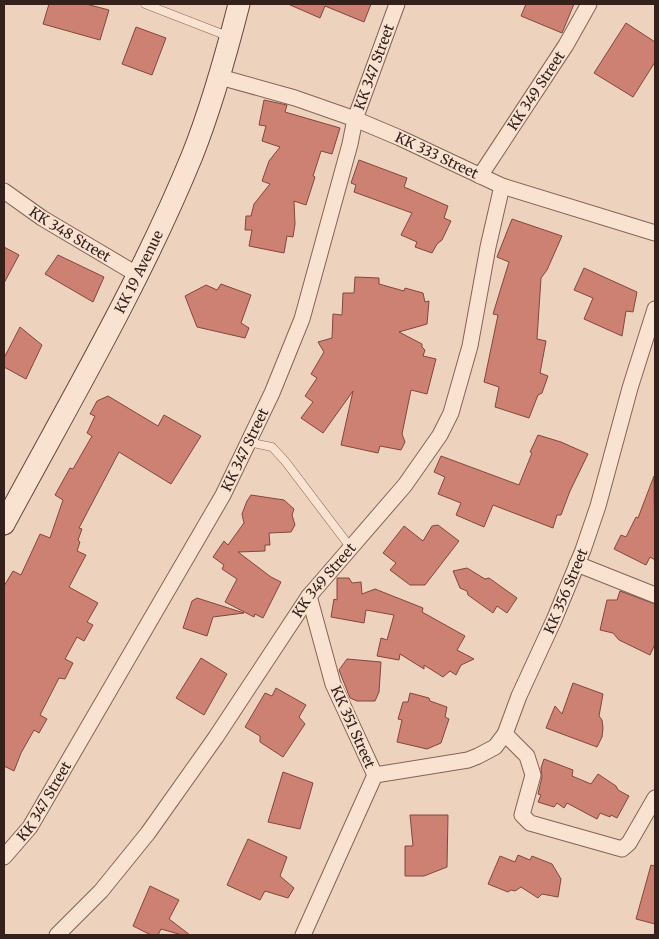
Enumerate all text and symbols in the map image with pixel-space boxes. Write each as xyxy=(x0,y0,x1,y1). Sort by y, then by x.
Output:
street label: KK 347 Street xyxy=(350,21,398,112)
street label: KK 349 Street xyxy=(503,47,569,134)
street label: KK 333 Street xyxy=(392,128,482,183)
street label: KK 348 Street xyxy=(26,203,114,266)
street label: KK 19 Avenue xyxy=(111,227,167,316)
street label: KK 347 Street xyxy=(217,405,273,494)
street label: KK 349 Street xyxy=(288,539,360,621)
street label: KK 356 Street xyxy=(540,545,592,637)
street label: KK 351 Street xyxy=(327,683,379,771)
street label: KK 347 Street xyxy=(13,758,75,845)

